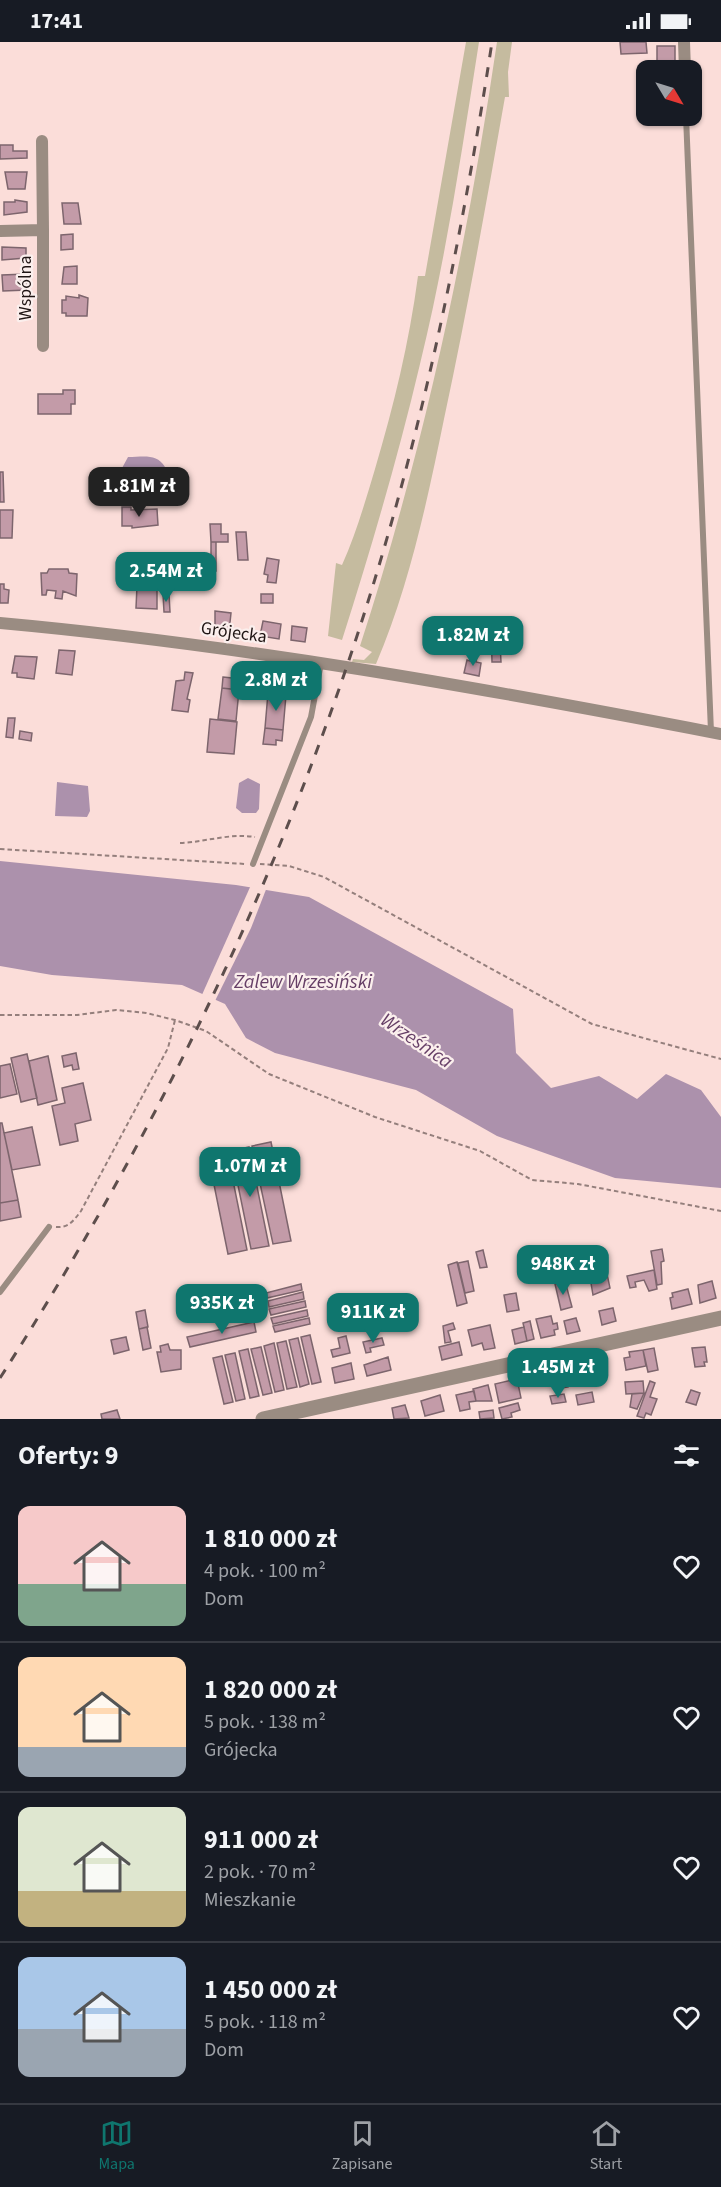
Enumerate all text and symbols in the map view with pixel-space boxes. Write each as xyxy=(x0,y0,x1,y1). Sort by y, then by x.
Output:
text: 17:41 xyxy=(30,5,83,37)
north arrow xyxy=(636,60,702,126)
map controls xyxy=(636,60,702,126)
street label: Wspólna xyxy=(13,256,38,320)
pin: 1.81M zł xyxy=(77,467,201,518)
text: 1.81M zł xyxy=(102,472,176,500)
pin: 2.54M zł xyxy=(104,552,228,603)
text: 2.54M zł xyxy=(129,557,203,585)
street label: Grójecka xyxy=(199,616,269,649)
pin: 1.82M zł xyxy=(411,616,535,667)
text: 1.82M zł xyxy=(436,621,510,649)
pin: 2.8M zł xyxy=(221,661,331,712)
text: 2.8M zł xyxy=(245,666,307,694)
water label: Zalew Wrzesiński xyxy=(233,968,372,996)
water label: Wrześnica xyxy=(375,1006,458,1075)
pin: 1.07M zł xyxy=(188,1147,312,1198)
text: 1.07M zł xyxy=(213,1152,287,1180)
pin: 948K zł xyxy=(508,1245,618,1296)
text: 948K zł xyxy=(531,1250,595,1278)
pin: 935K zł xyxy=(167,1284,277,1335)
text: 935K zł xyxy=(190,1289,254,1317)
pin: 911K zł xyxy=(318,1293,428,1344)
text: 911K zł xyxy=(341,1298,405,1326)
pin: 1.45M zł xyxy=(496,1348,620,1399)
text: 1.45M zł xyxy=(521,1353,595,1381)
text: Oferty: 9 xyxy=(18,1437,118,1474)
icon: filters xyxy=(670,1439,703,1472)
text: 1 810 000 zł xyxy=(204,1520,337,1557)
icon: home xyxy=(66,1530,138,1602)
icon: heart xyxy=(670,1550,703,1583)
text: 4 pok. · 100 m² xyxy=(204,1557,326,1585)
text: Dom xyxy=(204,1585,244,1613)
text: 1 820 000 zł xyxy=(204,1671,337,1708)
icon: home xyxy=(66,1681,138,1753)
icon: heart xyxy=(670,1701,703,1734)
text: 5 pok. · 138 m² xyxy=(204,1708,326,1736)
text: Grójecka xyxy=(204,1736,278,1764)
text: 911 000 zł xyxy=(204,1821,318,1858)
icon: home xyxy=(66,1831,138,1903)
icon: heart xyxy=(670,1851,703,1884)
text: 2 pok. · 70 m² xyxy=(204,1858,316,1886)
text: Mieszkanie xyxy=(204,1886,296,1914)
text: 1 450 000 zł xyxy=(204,1971,337,2008)
icon: home xyxy=(66,1981,138,2053)
icon: heart xyxy=(670,2001,703,2034)
text: 5 pok. · 118 m² xyxy=(204,2008,326,2036)
text: Dom xyxy=(204,2036,244,2064)
tab: Mapa xyxy=(98,2117,135,2175)
tab: Zapisane xyxy=(332,2117,393,2175)
tab: Start xyxy=(590,2117,623,2175)

